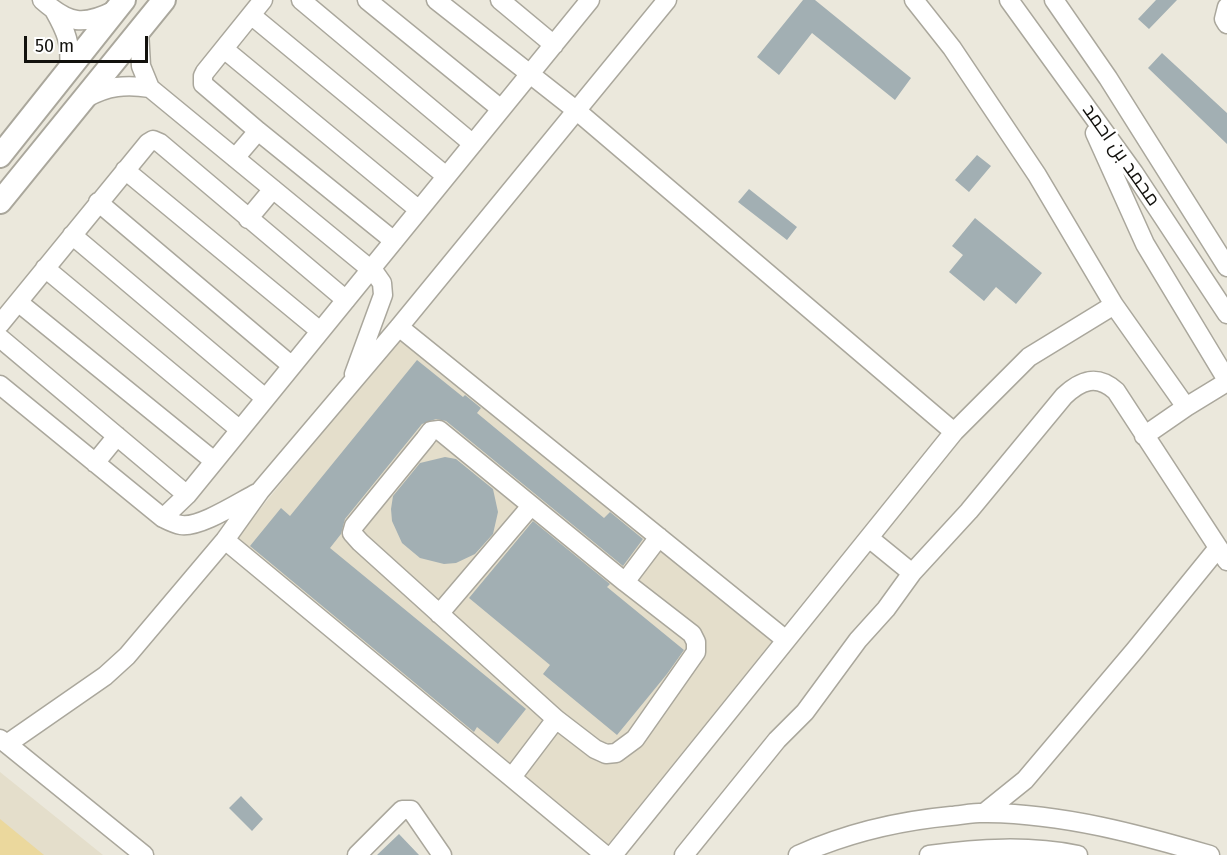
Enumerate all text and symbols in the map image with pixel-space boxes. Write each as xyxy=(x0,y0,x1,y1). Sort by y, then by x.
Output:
scale bar xyxy=(27,24,152,62)
text: 50 m xyxy=(35,35,74,57)
street label: محمد بن احمد xyxy=(1077,99,1165,211)

